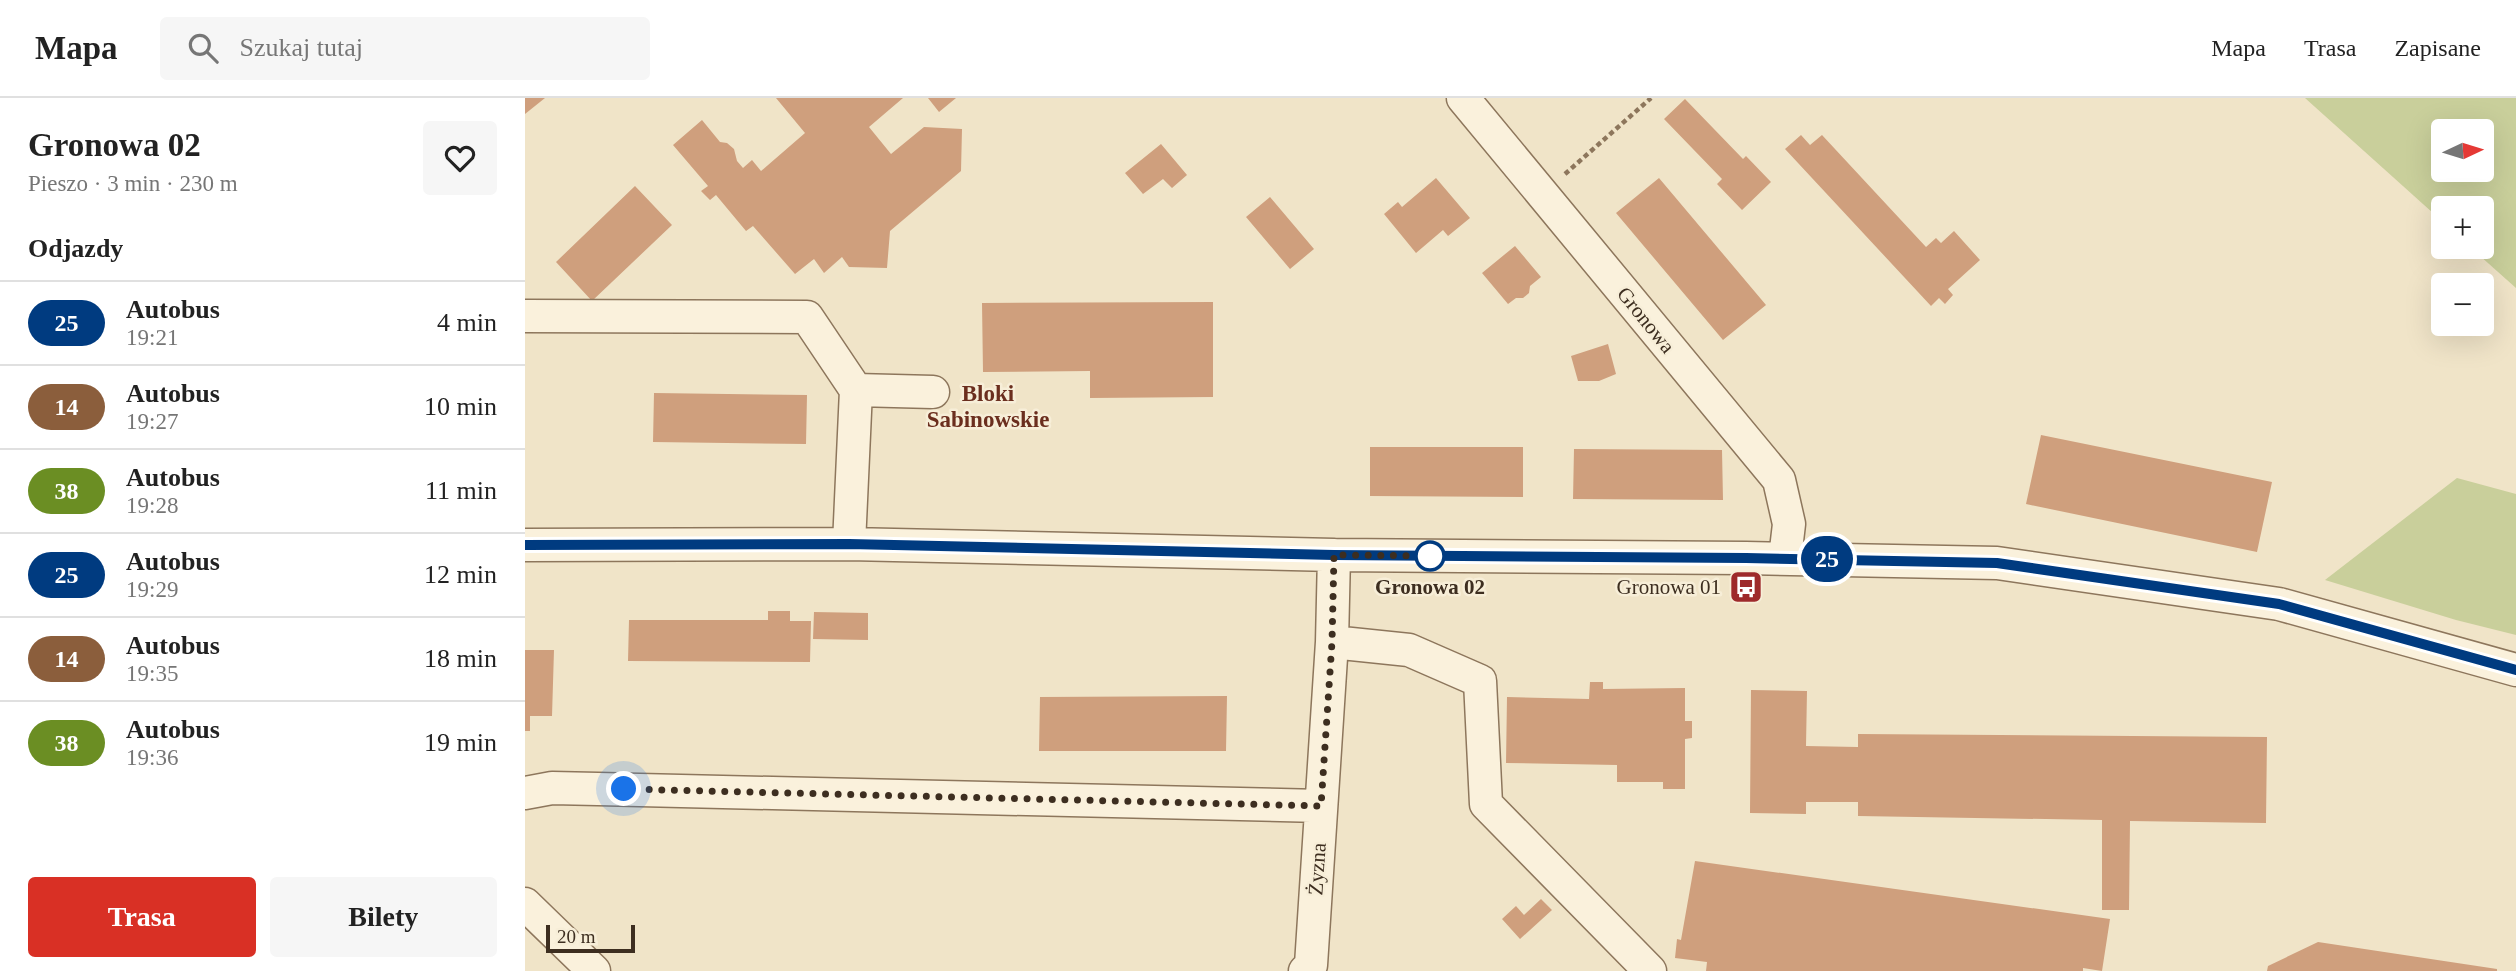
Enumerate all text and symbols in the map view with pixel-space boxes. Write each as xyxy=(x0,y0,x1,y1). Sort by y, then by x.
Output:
search box xyxy=(160,17,650,80)
icon: search xyxy=(184,29,222,67)
text: Mapa xyxy=(35,30,118,66)
text: Szukaj tutaj xyxy=(240,33,363,62)
text: Mapa xyxy=(2211,35,2266,61)
text: Trasa xyxy=(2304,35,2356,61)
text: Zapisane xyxy=(2394,35,2481,61)
north arrow xyxy=(2431,119,2494,182)
map controls xyxy=(2431,119,2494,336)
button: heart xyxy=(423,121,497,195)
text: Gronowa 02 xyxy=(28,127,201,163)
text: Pieszo · 3 min · 230 m xyxy=(28,171,238,196)
button: + xyxy=(2431,196,2494,259)
text: Odjazdy xyxy=(28,234,123,263)
button: − xyxy=(2431,273,2494,336)
street label: Gronowa xyxy=(1612,282,1680,358)
text: Autobus xyxy=(126,295,220,324)
text: 4 min xyxy=(437,308,497,337)
text: 25 xyxy=(55,310,79,336)
text: 19:21 xyxy=(126,325,178,350)
text: Autobus xyxy=(126,379,220,408)
district label: Bloki Sabinowskie xyxy=(927,381,1049,432)
text: 10 min xyxy=(424,392,497,421)
text: 14 xyxy=(55,394,79,420)
text: 19:27 xyxy=(126,409,178,434)
text: Autobus xyxy=(126,463,220,492)
text: 11 min xyxy=(425,476,497,505)
text: 38 xyxy=(55,478,79,504)
text: 19:28 xyxy=(126,493,178,518)
line badge: 25 xyxy=(1795,536,1859,582)
marker: Gronowa 02 xyxy=(1415,541,1445,571)
text: 25 xyxy=(1815,546,1839,572)
text: Autobus xyxy=(126,547,220,576)
text: 12 min xyxy=(424,560,497,589)
text: 25 xyxy=(55,562,79,588)
bus stop icon: Gronowa 01 xyxy=(1727,568,1765,606)
place label: Gronowa 02 xyxy=(1375,575,1485,599)
place label: Gronowa 01 xyxy=(1617,575,1721,599)
text: 19:29 xyxy=(126,577,178,602)
text: Autobus xyxy=(126,631,220,660)
text: 18 min xyxy=(424,644,497,673)
text: 14 xyxy=(55,646,79,672)
text: 19:35 xyxy=(126,661,178,686)
text: Autobus xyxy=(126,715,220,744)
text: 19 min xyxy=(424,728,497,757)
text: 38 xyxy=(55,730,79,756)
text: 19:36 xyxy=(126,745,178,770)
your location xyxy=(606,771,641,806)
street label: Żyzna xyxy=(1303,841,1331,896)
button: Trasa xyxy=(28,877,256,957)
button: Bilety xyxy=(270,877,497,957)
scale bar xyxy=(546,922,635,954)
text: 20 m xyxy=(557,926,596,947)

